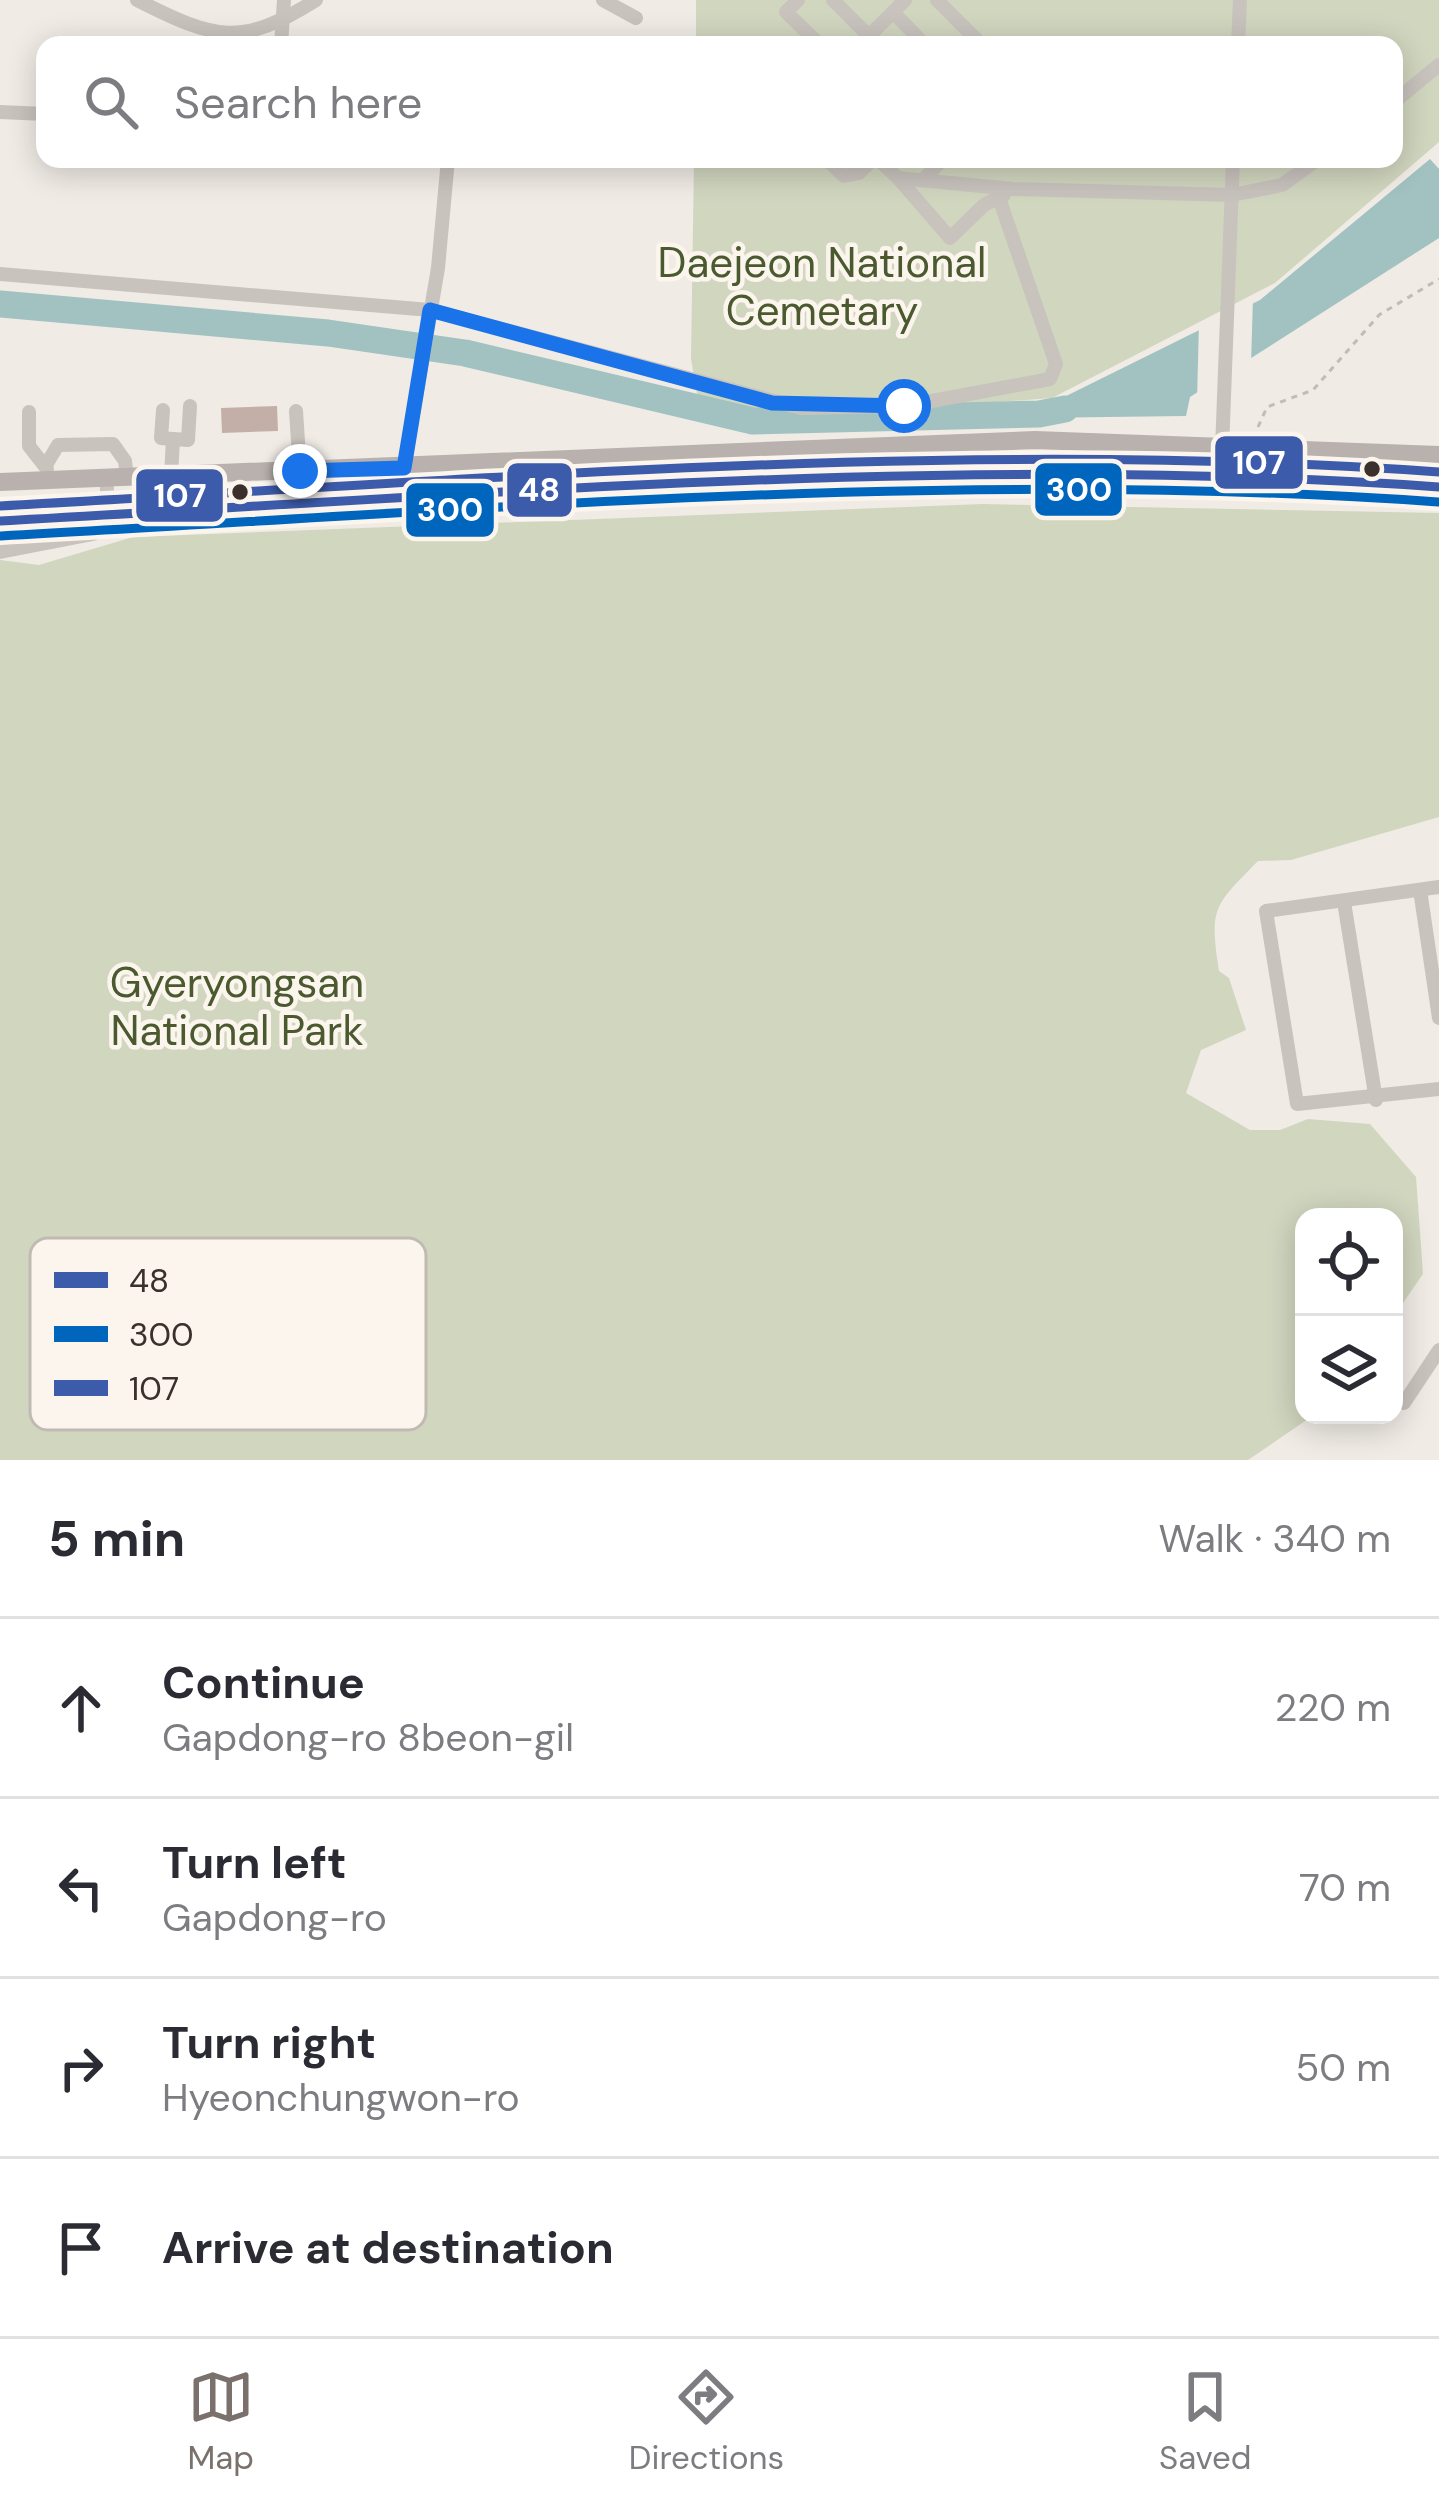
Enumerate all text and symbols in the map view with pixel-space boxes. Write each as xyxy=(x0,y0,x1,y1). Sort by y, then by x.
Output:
search box xyxy=(36,36,1403,168)
icon: search xyxy=(78,69,144,135)
text: Search here xyxy=(174,73,422,132)
park label: Daejeon National Cemetary xyxy=(658,235,986,338)
route start xyxy=(877,379,931,433)
line badge: 107 xyxy=(1213,434,1305,491)
text: 107 xyxy=(1233,441,1285,484)
route end xyxy=(273,444,327,498)
unlabelled marker xyxy=(1361,458,1383,480)
line badge: 48 xyxy=(505,461,574,519)
line badge: 300 xyxy=(1033,461,1124,518)
line badge: 107 xyxy=(134,467,225,524)
text: 48 xyxy=(518,468,560,511)
text: 300 xyxy=(1046,468,1112,511)
text: 107 xyxy=(154,474,206,517)
unlabelled marker xyxy=(229,481,251,503)
line badge: 300 xyxy=(404,481,496,539)
text: 300 xyxy=(417,488,483,531)
park label: Gyeryongsan National Park xyxy=(110,955,364,1058)
map controls xyxy=(1295,1208,1403,1424)
button: locate xyxy=(1295,1208,1403,1316)
legend xyxy=(30,1238,426,1430)
text: 48 xyxy=(129,1259,169,1302)
text: 300 xyxy=(129,1313,194,1356)
button: layers xyxy=(1295,1316,1403,1424)
text: 107 xyxy=(129,1367,179,1410)
text: 5 min xyxy=(48,1505,185,1572)
text: Walk · 340 m xyxy=(1159,1513,1391,1564)
text: Continue xyxy=(162,1653,365,1712)
icon: ahead xyxy=(48,1675,114,1741)
text: 220 m xyxy=(1275,1682,1391,1733)
text: Gapdong-ro 8beon-gil xyxy=(162,1712,574,1763)
text: Turn left xyxy=(162,1833,346,1892)
icon: left xyxy=(48,1855,114,1921)
text: 70 m xyxy=(1299,1862,1391,1913)
text: Gapdong-ro xyxy=(162,1892,387,1943)
text: Turn right xyxy=(162,2013,376,2072)
icon: right xyxy=(48,2035,114,2101)
text: 50 m xyxy=(1295,2042,1391,2093)
text: Hyeonchungwon-ro xyxy=(162,2072,520,2123)
icon: arrive xyxy=(48,2215,114,2281)
text: Arrive at destination xyxy=(162,2218,614,2277)
tab: Map xyxy=(187,2364,254,2479)
tab: Directions xyxy=(629,2364,784,2479)
tab: Saved xyxy=(1159,2364,1252,2479)

